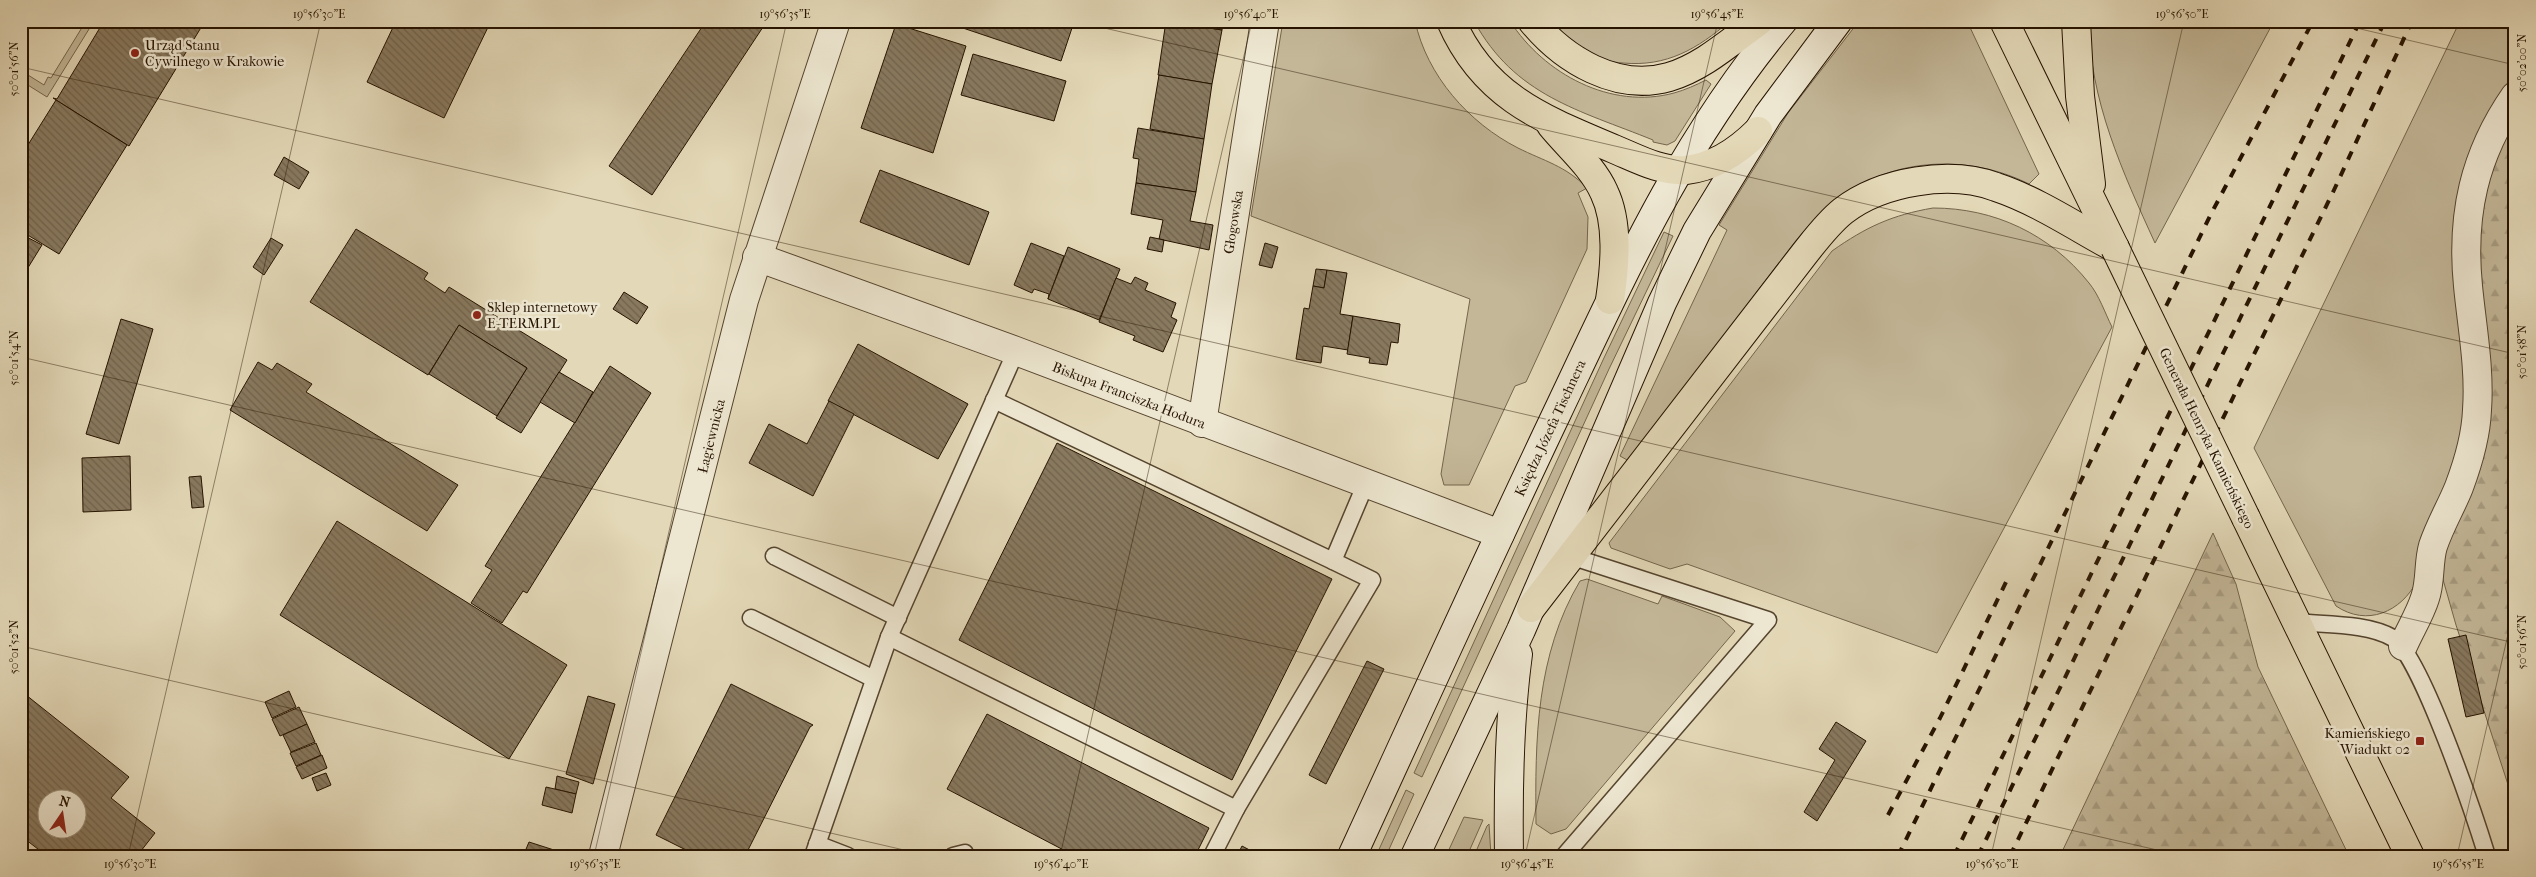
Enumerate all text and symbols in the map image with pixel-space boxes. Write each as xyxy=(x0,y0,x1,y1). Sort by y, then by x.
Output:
text: 19°56'30"E xyxy=(293,7,345,21)
text: 19°56'35"E xyxy=(759,7,811,21)
text: 19°56'40"E xyxy=(1224,7,1278,21)
text: 19°56'45"E xyxy=(1690,7,1744,21)
text: 19°56'50"E xyxy=(2156,7,2208,21)
text: 50°02'00"N xyxy=(2515,34,2529,92)
place label: Urząd Stanu Cywilnego w Krakowie xyxy=(145,37,284,70)
text: 50°01'56"N xyxy=(7,41,21,97)
marker: Urząd Stanu Cywilnego w Krakowie xyxy=(129,47,141,59)
street label: Głogowska xyxy=(1220,188,1247,255)
place label: Sklep internetowy E-TERM.PL xyxy=(487,299,598,332)
marker: Sklep internetowy E-TERM.PL xyxy=(471,309,483,321)
text: 50°01'58"N xyxy=(2515,325,2529,379)
text: 50°01'54"N xyxy=(7,330,21,386)
street label: Generała Henryka Kamieńskiego xyxy=(2155,345,2258,531)
street label: Księdza Józefa Tischnera xyxy=(1511,357,1590,499)
street label: Biskupa Franciszka Hodura xyxy=(1050,358,1208,433)
street label: Łagiewnicka xyxy=(694,397,729,475)
text: 50°01'56"N xyxy=(2515,614,2529,670)
text: 50°01'52"N xyxy=(7,620,21,674)
place label: Kamieńskiego Wiadukt 02 xyxy=(2325,725,2410,758)
marker: Kamieńskiego Wiadukt 02 xyxy=(2414,735,2426,747)
north arrow xyxy=(38,790,88,840)
text: N xyxy=(58,792,72,811)
text: 19°56'30"E xyxy=(104,857,156,871)
text: 19°56'35"E xyxy=(569,857,621,871)
text: 19°56'40"E xyxy=(1034,857,1088,871)
text: 19°56'45"E xyxy=(1500,857,1554,871)
text: 19°56'50"E xyxy=(1966,857,2018,871)
text: 19°56'55"E xyxy=(2432,857,2484,871)

